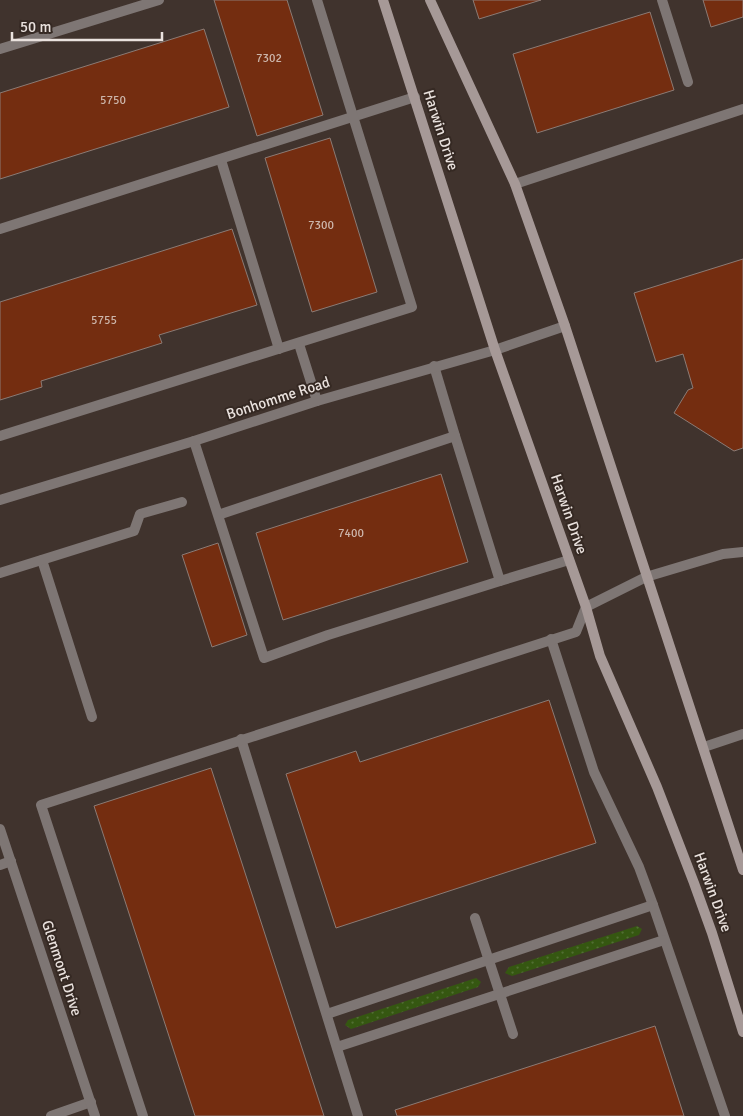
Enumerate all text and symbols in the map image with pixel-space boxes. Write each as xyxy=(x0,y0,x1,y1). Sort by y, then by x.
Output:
scale bar xyxy=(12,10,162,42)
text: 50 m xyxy=(20,18,51,36)
house number: 7302 xyxy=(256,51,282,66)
street label: Harwin Drive xyxy=(420,87,462,173)
house number: 5750 xyxy=(100,93,126,108)
house number: 7300 xyxy=(308,218,334,233)
house number: 5755 xyxy=(91,313,117,328)
street label: Bonhomme Road xyxy=(224,373,332,423)
street label: Harwin Drive xyxy=(547,471,591,557)
house number: 7400 xyxy=(338,526,364,541)
street label: Harwin Drive xyxy=(690,850,736,934)
street label: Glenmont Drive xyxy=(38,918,86,1018)

